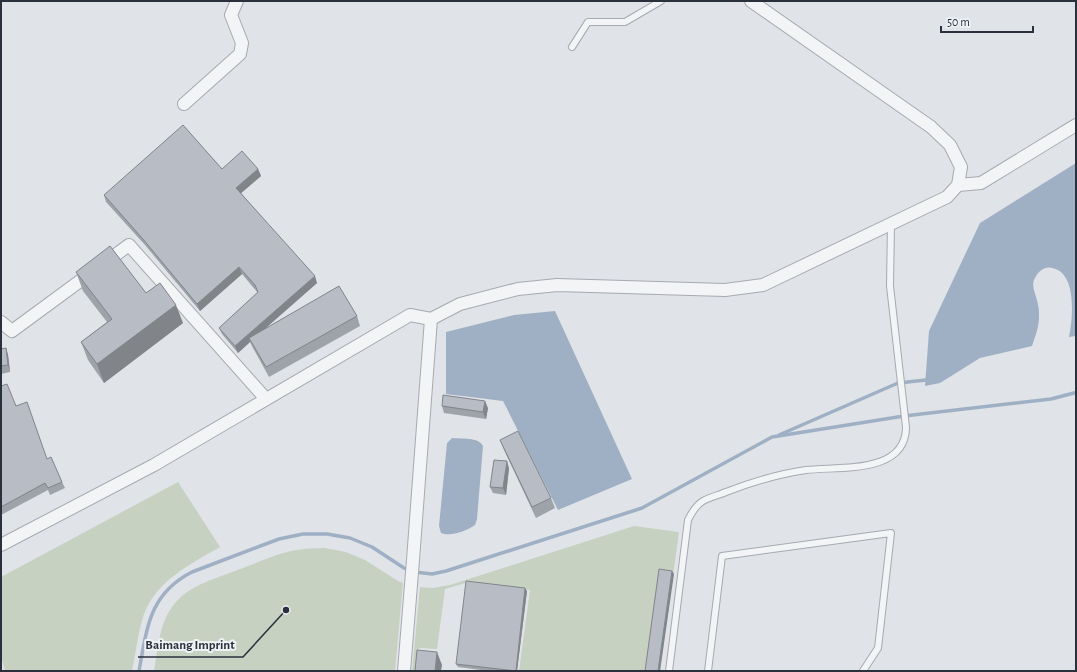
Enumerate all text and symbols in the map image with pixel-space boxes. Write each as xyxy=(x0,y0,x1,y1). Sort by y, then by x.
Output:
scale bar xyxy=(941,8,1033,34)
text: 50 m xyxy=(947,16,970,28)
callout: Baimang Imprint xyxy=(138,632,243,657)
text: Baimang Imprint xyxy=(145,639,235,652)

